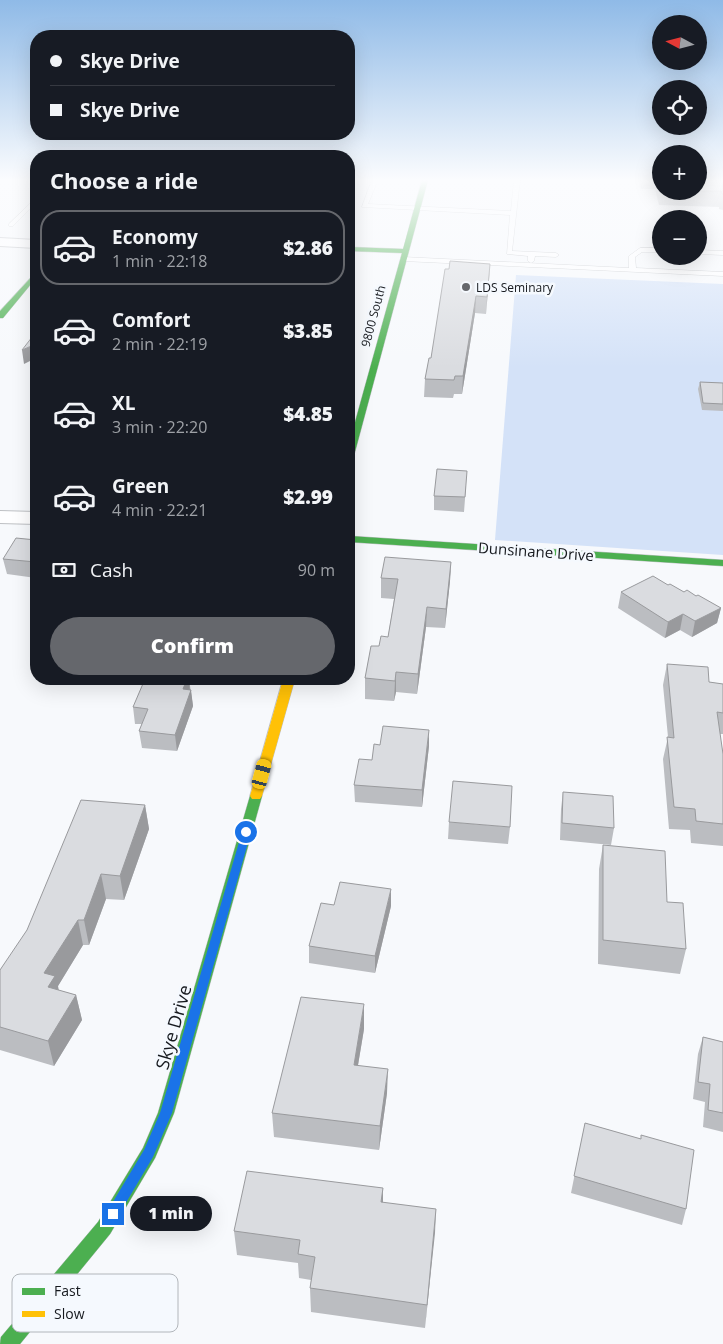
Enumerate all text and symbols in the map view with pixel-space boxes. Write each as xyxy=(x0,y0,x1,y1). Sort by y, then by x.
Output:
north arrow xyxy=(652,15,708,70)
map controls xyxy=(652,15,707,265)
text: Skye Drive xyxy=(80,48,180,74)
button: locate xyxy=(652,80,707,135)
text: Skye Drive xyxy=(80,97,180,123)
button: + xyxy=(652,145,707,200)
text: Choose a ride xyxy=(50,165,198,195)
button: − xyxy=(652,210,707,265)
text: Economy xyxy=(112,224,198,250)
icon: car xyxy=(52,225,97,270)
text: $2.86 xyxy=(283,235,333,261)
text: 1 min · 22:18 xyxy=(112,250,207,272)
place label: LDS Seminary xyxy=(476,279,554,296)
marker: LDS Seminary xyxy=(460,281,472,293)
street label: 9800 South xyxy=(357,283,389,349)
text: Comfort xyxy=(112,307,191,333)
icon: car xyxy=(52,308,97,353)
text: $3.85 xyxy=(283,318,333,344)
text: 2 min · 22:19 xyxy=(112,333,207,355)
text: XL xyxy=(112,390,135,416)
icon: car xyxy=(52,391,97,436)
text: $4.85 xyxy=(283,401,333,427)
text: 3 min · 22:20 xyxy=(112,416,207,438)
text: Green xyxy=(112,473,169,499)
icon: car xyxy=(52,474,97,519)
text: $2.99 xyxy=(283,484,333,510)
text: 4 min · 22:21 xyxy=(112,499,207,521)
street label: Dunsinane Drive xyxy=(477,537,595,565)
icon: cash xyxy=(50,556,78,584)
text: Cash xyxy=(90,557,133,583)
text: 90 m xyxy=(298,559,335,581)
button: Confirm xyxy=(50,617,335,675)
car xyxy=(250,758,273,790)
route start xyxy=(235,821,257,843)
street label: Skye Drive xyxy=(149,982,197,1072)
callout: 1 min xyxy=(130,1196,213,1232)
text: 1 min xyxy=(148,1202,194,1224)
route end xyxy=(102,1203,124,1225)
legend xyxy=(12,1274,178,1332)
text: Fast xyxy=(54,1281,81,1300)
text: Slow xyxy=(54,1304,85,1323)

